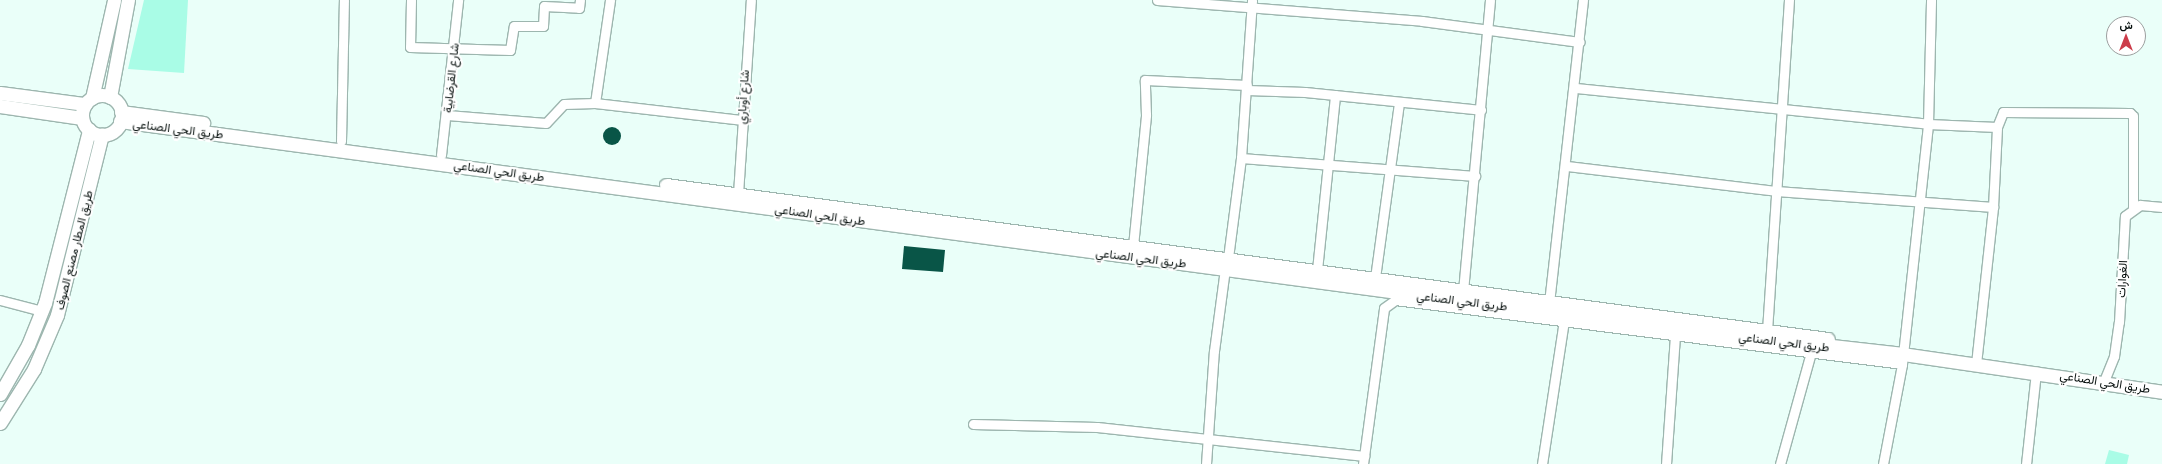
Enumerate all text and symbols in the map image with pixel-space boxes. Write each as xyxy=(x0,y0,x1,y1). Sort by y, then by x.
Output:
north arrow xyxy=(2106,16,2146,56)
text: ش xyxy=(2119,18,2133,32)
street label: شارع القرضابية xyxy=(440,42,462,114)
street label: شارع أوباري xyxy=(734,69,752,125)
street label: طريق الحي الصناعي xyxy=(132,116,224,142)
street label: طريق الحي الصناعي xyxy=(453,158,545,184)
street label: طريق المطار مصنع الصوف xyxy=(52,189,96,311)
street label: طريق الحي الصناعي xyxy=(774,202,866,228)
street label: طريق الحي الصناعي xyxy=(1095,245,1187,271)
street label: الغوارات xyxy=(2114,260,2130,298)
street label: طريق الحي الصناعي xyxy=(1416,288,1508,314)
street label: طريق الحي الصناعي xyxy=(1738,329,1830,355)
street label: طريق الحي الصناعي xyxy=(2059,368,2151,396)

